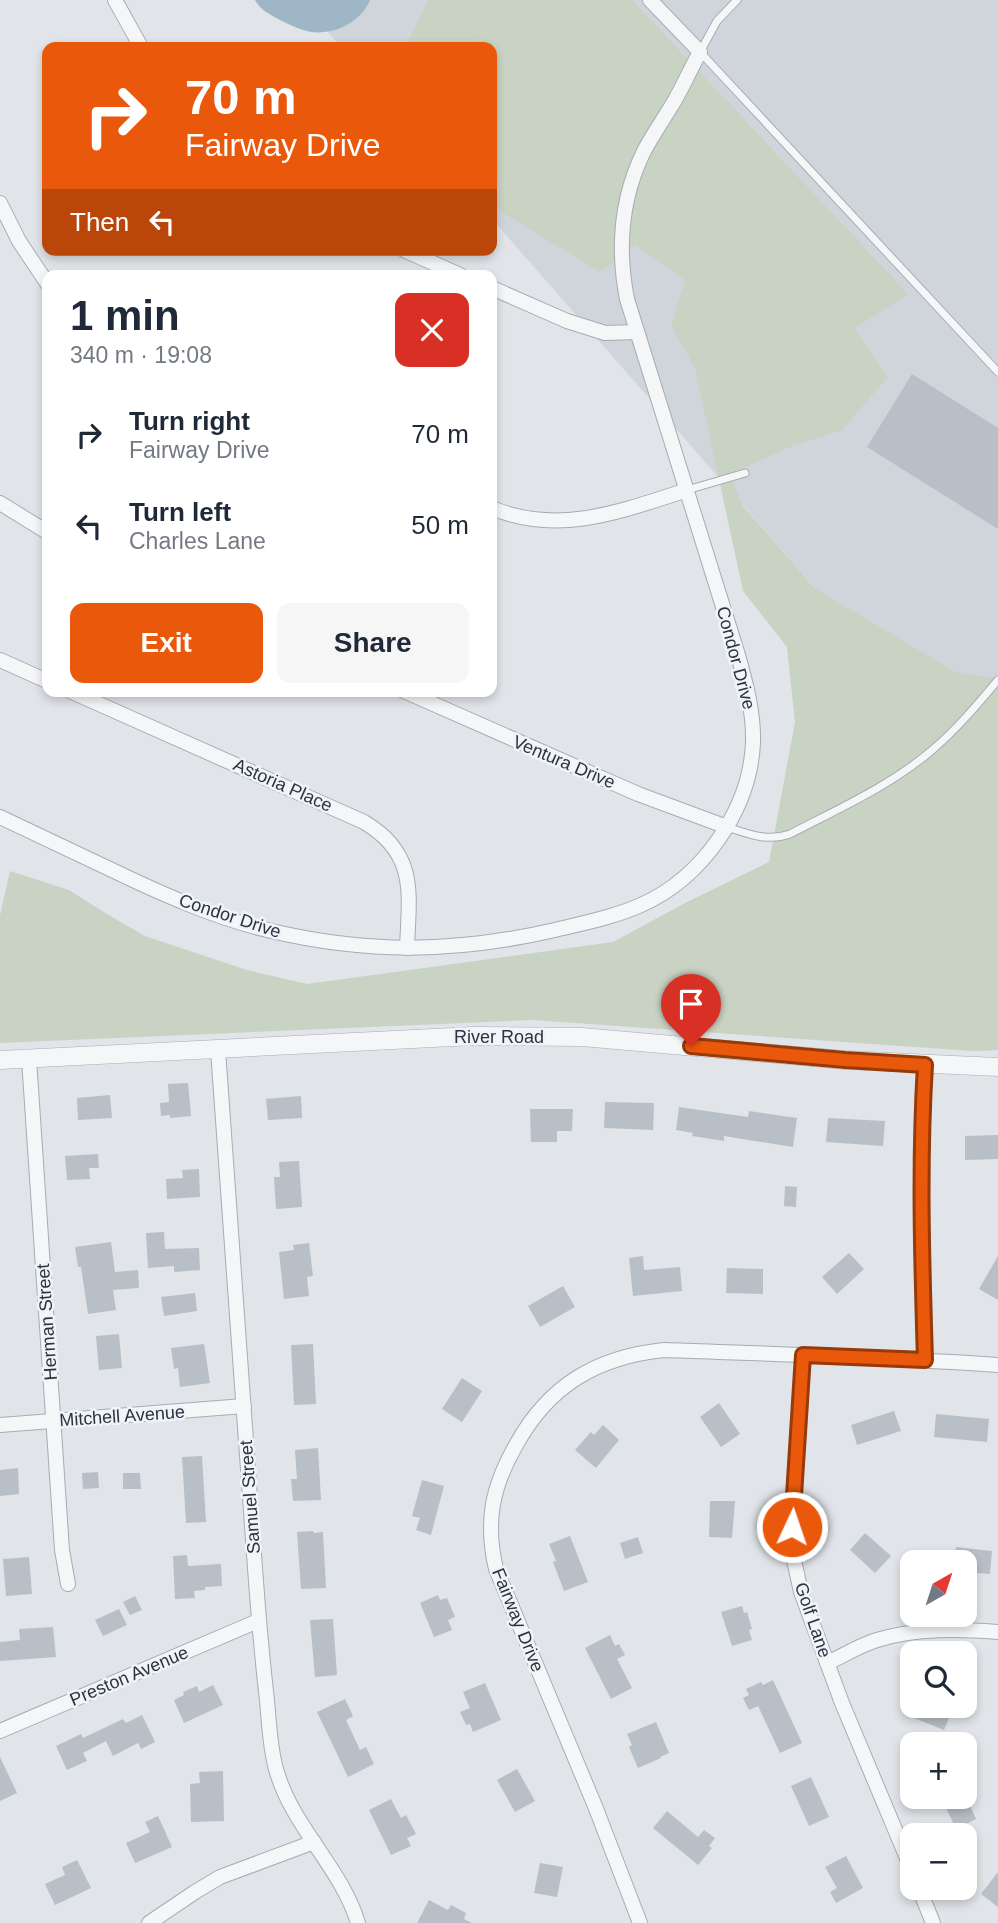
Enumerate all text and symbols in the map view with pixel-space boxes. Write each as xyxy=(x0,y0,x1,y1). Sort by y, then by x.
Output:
icon: right xyxy=(70,70,161,161)
text: 70 m xyxy=(185,70,297,124)
text: Fairway Drive xyxy=(185,127,381,163)
icon: left xyxy=(143,203,181,241)
text: Then xyxy=(70,207,129,237)
text: 1 min xyxy=(70,292,180,339)
button: close xyxy=(395,293,469,367)
text: 340 m · 19:08 xyxy=(70,342,212,368)
text: Turn right xyxy=(129,406,250,436)
icon: right xyxy=(70,416,108,454)
text: 70 m xyxy=(411,419,469,449)
text: Fairway Drive xyxy=(129,437,270,463)
text: Turn left xyxy=(129,497,231,527)
icon: left xyxy=(70,507,108,545)
text: 50 m xyxy=(411,510,469,540)
text: Charles Lane xyxy=(129,528,266,554)
button: Exit xyxy=(70,603,263,683)
button: Share xyxy=(277,603,469,683)
street label: Condor Drive xyxy=(713,604,759,712)
street label: Ventura Drive xyxy=(510,731,618,793)
street label: Astoria Place xyxy=(230,754,336,816)
street label: Condor Drive xyxy=(176,890,284,942)
pin xyxy=(661,974,721,1046)
icon: arrive xyxy=(672,985,710,1023)
street label: River Road xyxy=(454,1027,544,1047)
street label: Herman Street xyxy=(33,1263,61,1381)
street label: Mitchell Avenue xyxy=(59,1402,185,1430)
street label: Samuel Street xyxy=(236,1439,264,1555)
position arrow xyxy=(755,1490,829,1564)
north arrow xyxy=(900,1550,976,1628)
map controls xyxy=(900,1550,977,1900)
street label: Fairway Drive xyxy=(488,1565,548,1675)
street label: Golf Lane xyxy=(791,1580,835,1660)
button: search xyxy=(900,1641,977,1718)
street label: Preston Avenue xyxy=(67,1642,191,1710)
button: + xyxy=(900,1732,977,1809)
button: − xyxy=(900,1823,977,1900)

